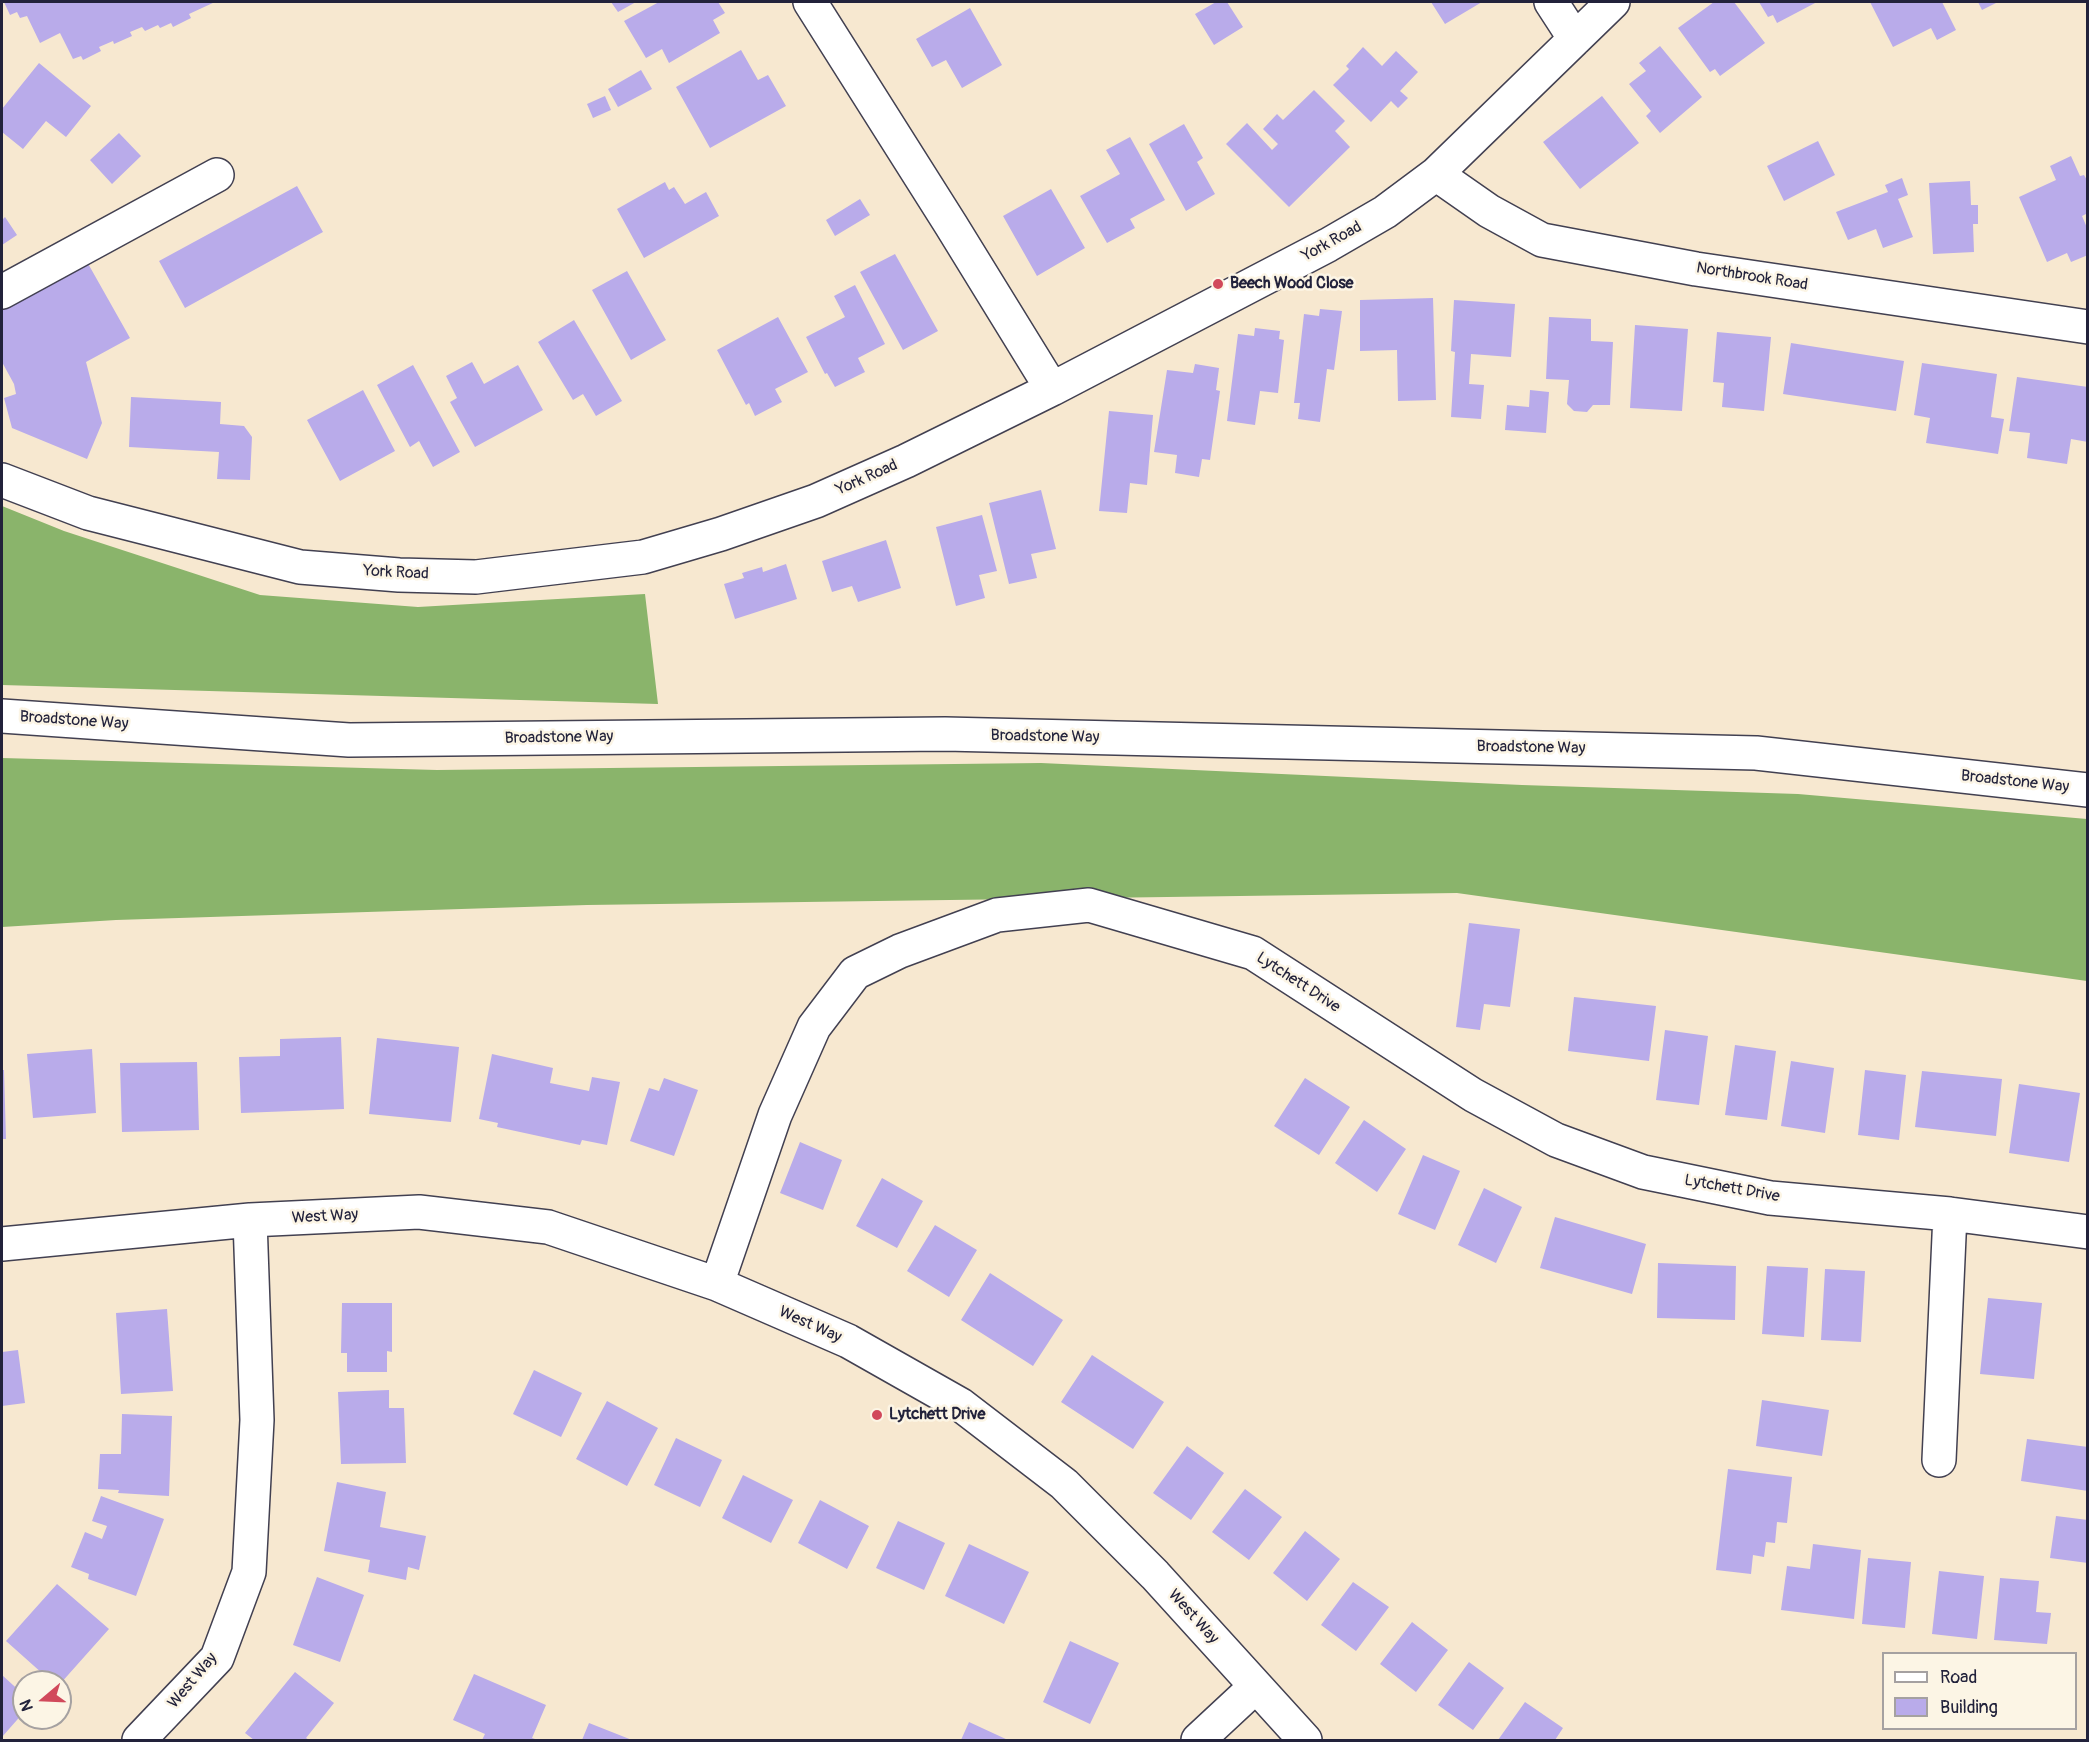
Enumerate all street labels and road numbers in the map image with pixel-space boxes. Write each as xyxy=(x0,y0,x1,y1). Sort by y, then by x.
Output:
street label: York Road xyxy=(1299,218,1365,266)
street label: Northbrook Road xyxy=(1695,259,1809,295)
street label: York Road xyxy=(833,456,901,500)
street label: York Road xyxy=(363,562,429,584)
street label: Broadstone Way xyxy=(19,708,129,734)
street label: Broadstone Way xyxy=(990,726,1100,748)
street label: Broadstone Way xyxy=(504,727,614,749)
street label: Broadstone Way xyxy=(1476,737,1586,759)
street label: Broadstone Way xyxy=(1960,767,2070,797)
street label: Lytchett Drive xyxy=(1252,949,1344,1017)
street label: Lytchett Drive xyxy=(1683,1171,1781,1207)
street label: West Way xyxy=(291,1206,359,1228)
street label: West Way xyxy=(776,1303,844,1347)
street label: West Way xyxy=(1164,1586,1222,1648)
street label: West Way xyxy=(164,1649,222,1713)

